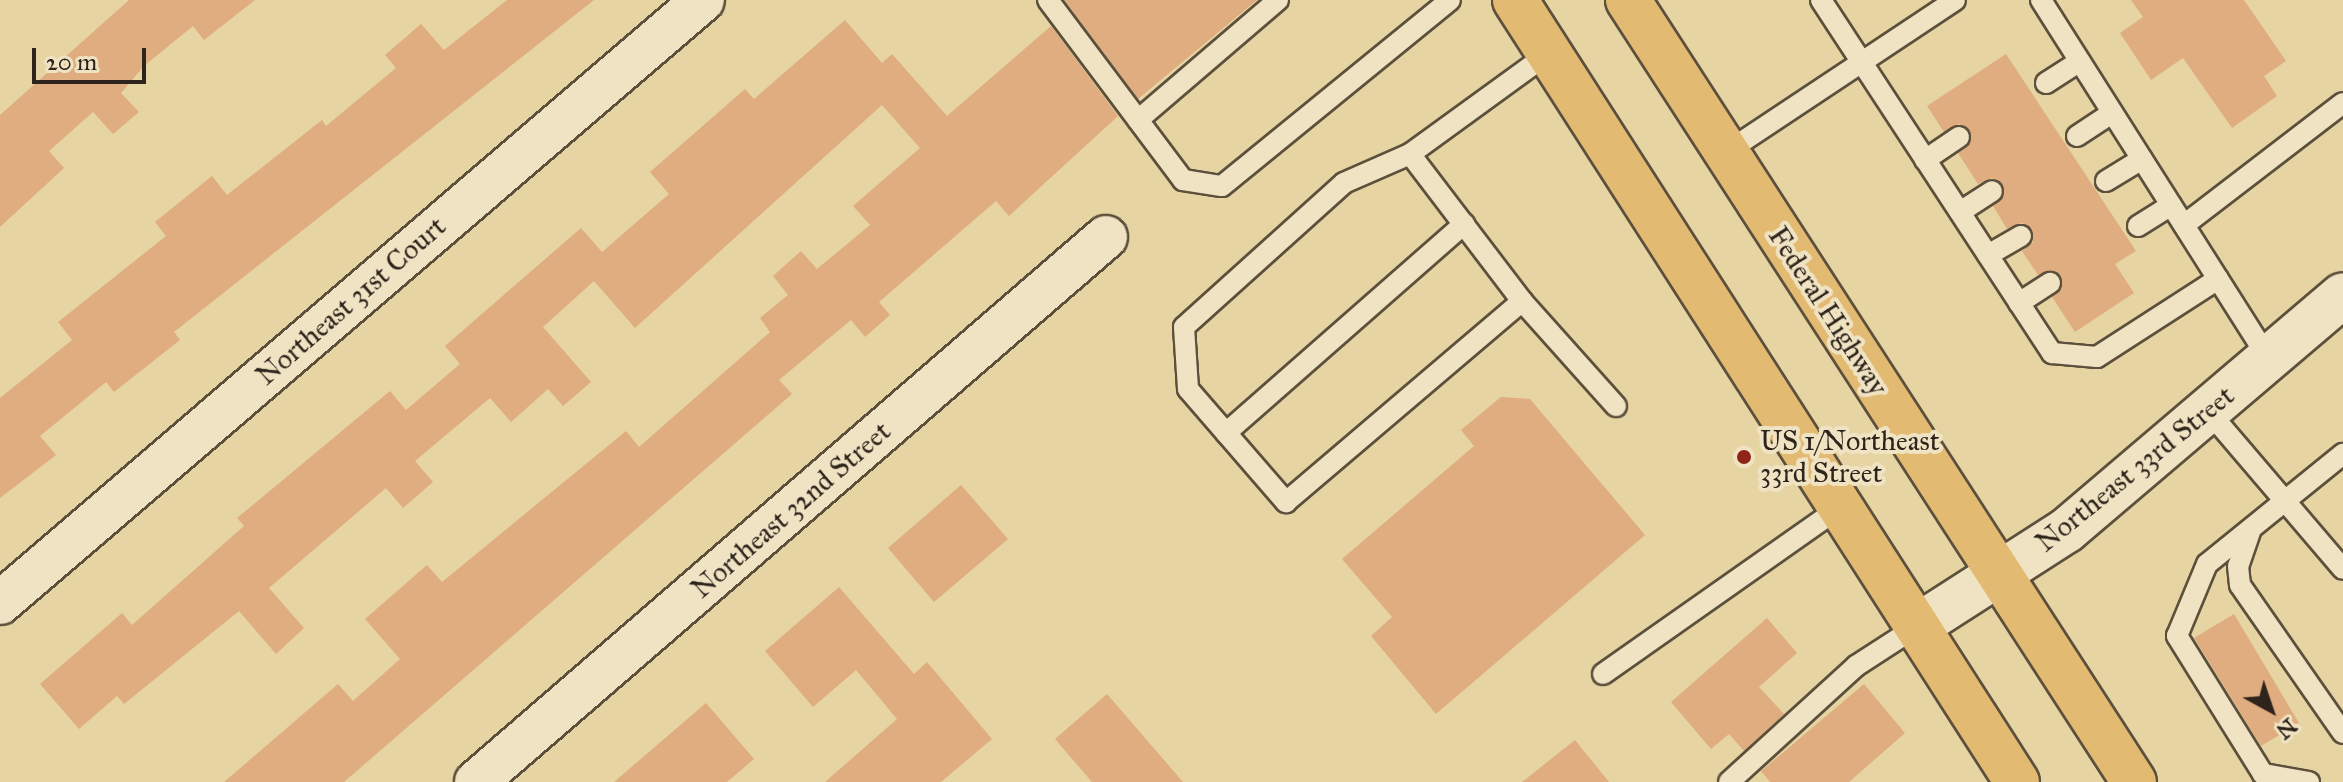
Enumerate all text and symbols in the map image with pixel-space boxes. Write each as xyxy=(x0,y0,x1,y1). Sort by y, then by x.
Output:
scale bar xyxy=(36,32,150,82)
text: 20 m xyxy=(46,47,97,77)
street label: Northeast 31st Court xyxy=(249,210,453,392)
street label: Federal Highway xyxy=(1761,220,1895,402)
street label: Northeast 33rd Street xyxy=(2029,379,2241,559)
street label: Northeast 32nd Street xyxy=(685,414,897,606)
place label: US 1/Northeast 33rd Street xyxy=(1760,424,1940,490)
marker: US 1/Northeast 33rd Street xyxy=(1735,448,1753,466)
north arrow xyxy=(2231,670,2311,750)
text: N xyxy=(2271,712,2303,745)

